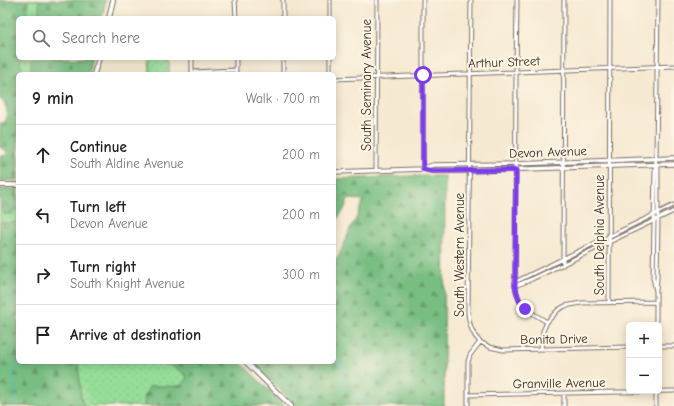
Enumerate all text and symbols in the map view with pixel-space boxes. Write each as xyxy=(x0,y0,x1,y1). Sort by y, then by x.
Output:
search box xyxy=(16,16,336,60)
street label: South Seminary Avenue xyxy=(359,19,374,151)
icon: search xyxy=(30,27,52,49)
text: Search here xyxy=(62,29,140,47)
street label: Arthur Street xyxy=(468,53,542,71)
route start xyxy=(414,66,432,84)
text: 9 min xyxy=(32,89,74,108)
text: Walk · 700 m xyxy=(246,91,320,106)
text: Continue xyxy=(70,138,127,156)
street label: Devon Avenue xyxy=(509,143,588,161)
icon: ahead xyxy=(32,144,54,166)
text: 200 m xyxy=(282,147,320,162)
text: South Aldine Avenue xyxy=(70,156,184,171)
street label: South Delphia Avenue xyxy=(592,174,607,295)
street label: South Western Avenue xyxy=(452,192,467,317)
text: Turn left xyxy=(70,198,126,216)
icon: left xyxy=(32,204,54,226)
text: 200 m xyxy=(282,207,320,222)
text: Devon Avenue xyxy=(70,216,148,231)
text: Turn right xyxy=(70,258,136,276)
icon: right xyxy=(32,264,54,286)
text: 300 m xyxy=(282,267,320,282)
text: South Knight Avenue xyxy=(70,276,185,291)
route end xyxy=(516,300,534,318)
map controls xyxy=(626,322,662,394)
button: + xyxy=(626,322,662,358)
icon: arrive xyxy=(32,324,54,346)
text: Arrive at destination xyxy=(70,326,201,344)
street label: Bonita Drive xyxy=(520,331,588,347)
button: − xyxy=(626,358,662,394)
street label: Granville Avenue xyxy=(513,375,606,391)

